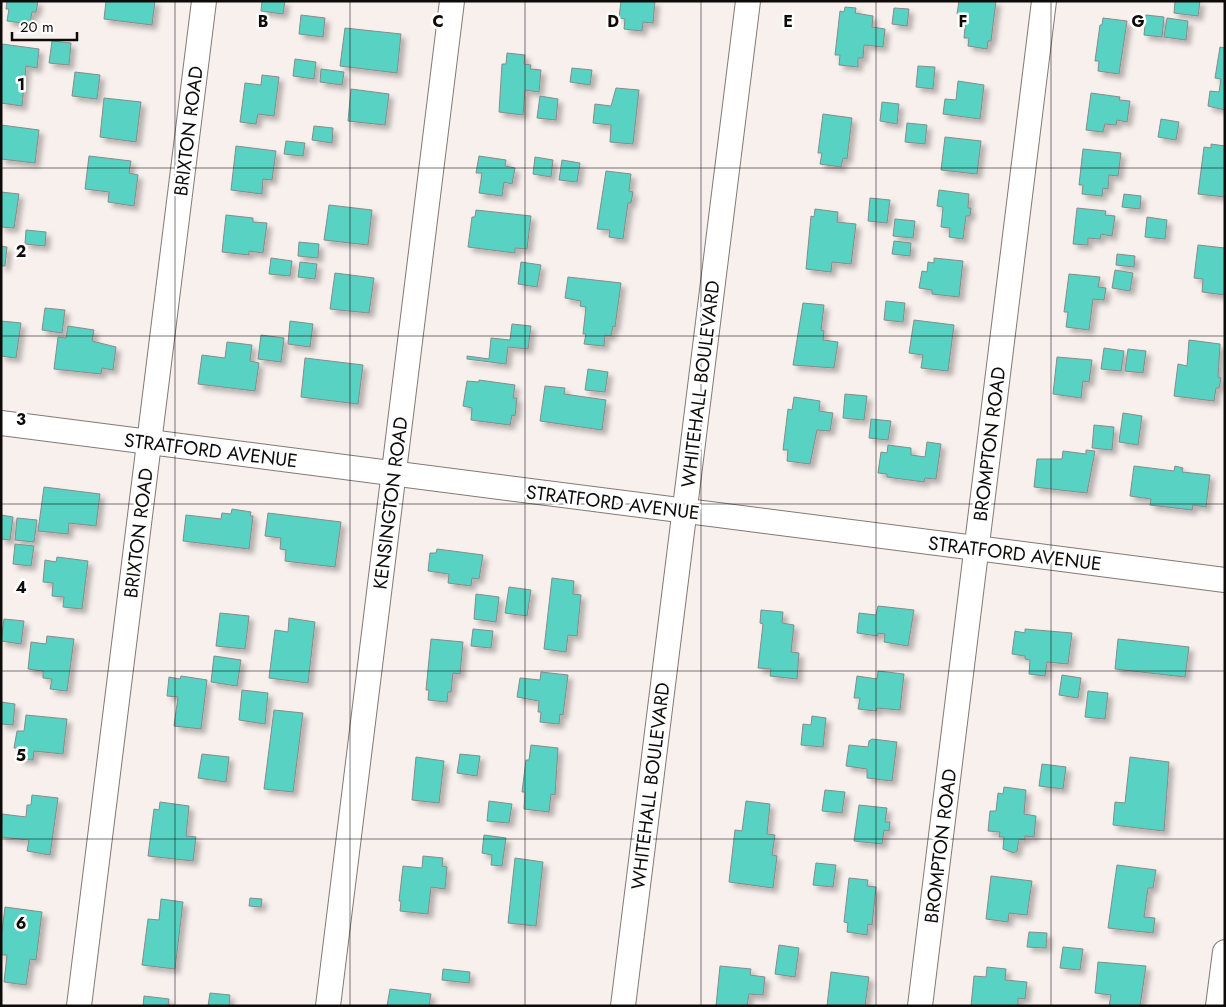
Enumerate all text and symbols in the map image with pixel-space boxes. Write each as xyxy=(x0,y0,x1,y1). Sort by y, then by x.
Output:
scale bar xyxy=(12,10,78,42)
text: B xyxy=(258,10,268,33)
text: C xyxy=(432,10,444,33)
text: D xyxy=(607,10,619,33)
text: E xyxy=(783,10,793,33)
text: F xyxy=(959,10,967,33)
text: G xyxy=(1131,10,1145,33)
text: 20 m xyxy=(20,16,54,38)
street label: BRIXTON ROAD xyxy=(167,64,210,198)
text: 1 xyxy=(17,73,25,96)
text: 2 xyxy=(16,240,26,263)
street label: WHITEHALL BOULEVARD xyxy=(674,279,727,489)
street label: BROMPTON ROAD xyxy=(967,365,1012,523)
text: 3 xyxy=(16,408,26,431)
street label: KENSINGTON ROAD xyxy=(367,415,414,591)
street label: STRATFORD AVENUE xyxy=(123,426,299,475)
street label: BRIXTON ROAD xyxy=(117,466,160,600)
street label: STRATFORD AVENUE xyxy=(525,478,701,527)
street label: STRATFORD AVENUE xyxy=(927,529,1103,578)
text: 4 xyxy=(15,576,27,599)
street label: WHITEHALL BOULEVARD xyxy=(624,681,677,891)
text: 5 xyxy=(16,744,26,767)
street label: BROMPTON ROAD xyxy=(918,767,963,925)
text: 6 xyxy=(16,912,26,935)

